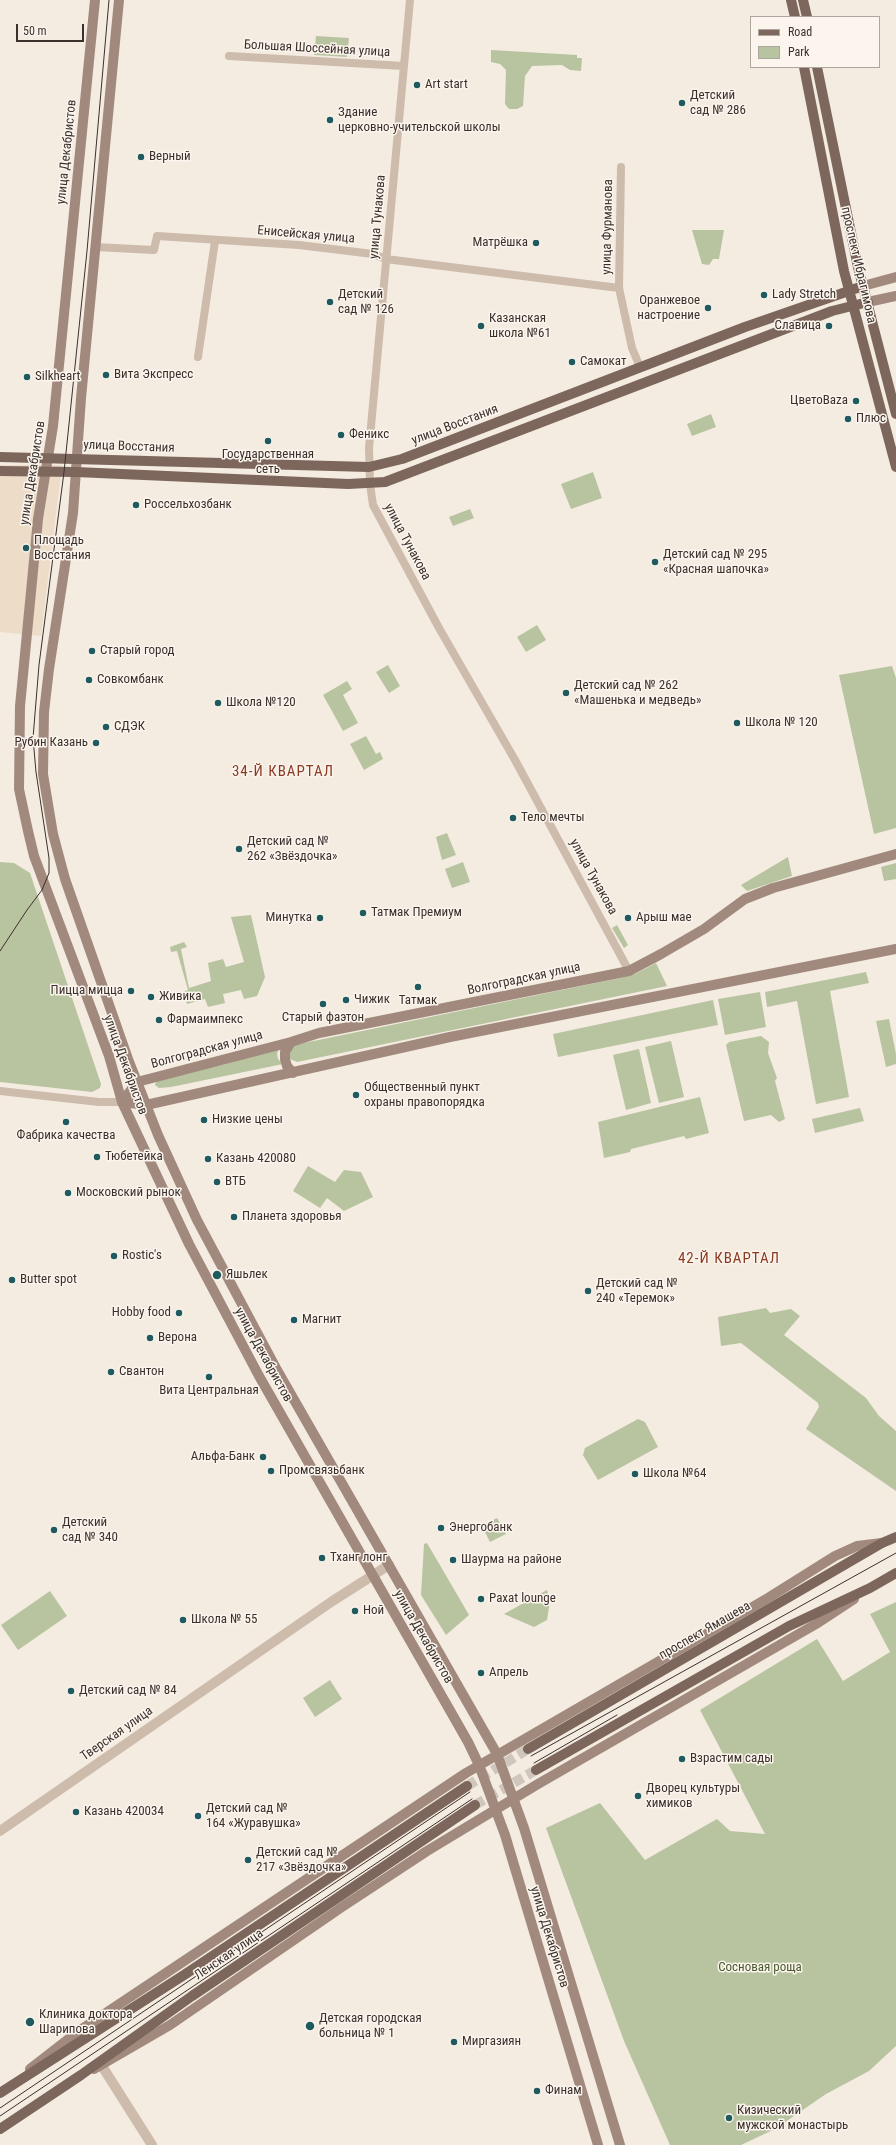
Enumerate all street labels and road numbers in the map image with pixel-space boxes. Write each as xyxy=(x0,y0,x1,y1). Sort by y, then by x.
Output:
street label: Большая Шоссейная улица xyxy=(243,37,391,61)
street label: улица Декабристов xyxy=(54,99,80,205)
street label: улица Тунакова xyxy=(367,174,389,260)
street label: улица Фурманова xyxy=(599,179,617,275)
street label: проспект Ибрагимова xyxy=(837,205,879,325)
street label: Енисейская улица xyxy=(257,223,355,247)
street label: улица Восстания xyxy=(410,401,500,449)
street label: улица Декабристов xyxy=(17,420,49,526)
street label: улица Восстания xyxy=(83,438,175,456)
street label: улица Тунакова xyxy=(380,501,434,583)
street label: улица Тунакова xyxy=(566,836,620,918)
street label: Волгоградская улица xyxy=(466,959,582,999)
street label: улица Декабристов xyxy=(100,1013,150,1117)
street label: Волгоградская улица xyxy=(149,1028,265,1072)
street label: улица Декабристов xyxy=(231,1305,295,1405)
street label: улица Декабристов xyxy=(390,1588,456,1686)
street label: проспект Ямашева xyxy=(657,1598,753,1664)
street label: Тверская улица xyxy=(78,1703,156,1765)
street label: улица Декабристов xyxy=(526,1884,572,1990)
street label: Ленская улица xyxy=(192,1926,266,1984)

